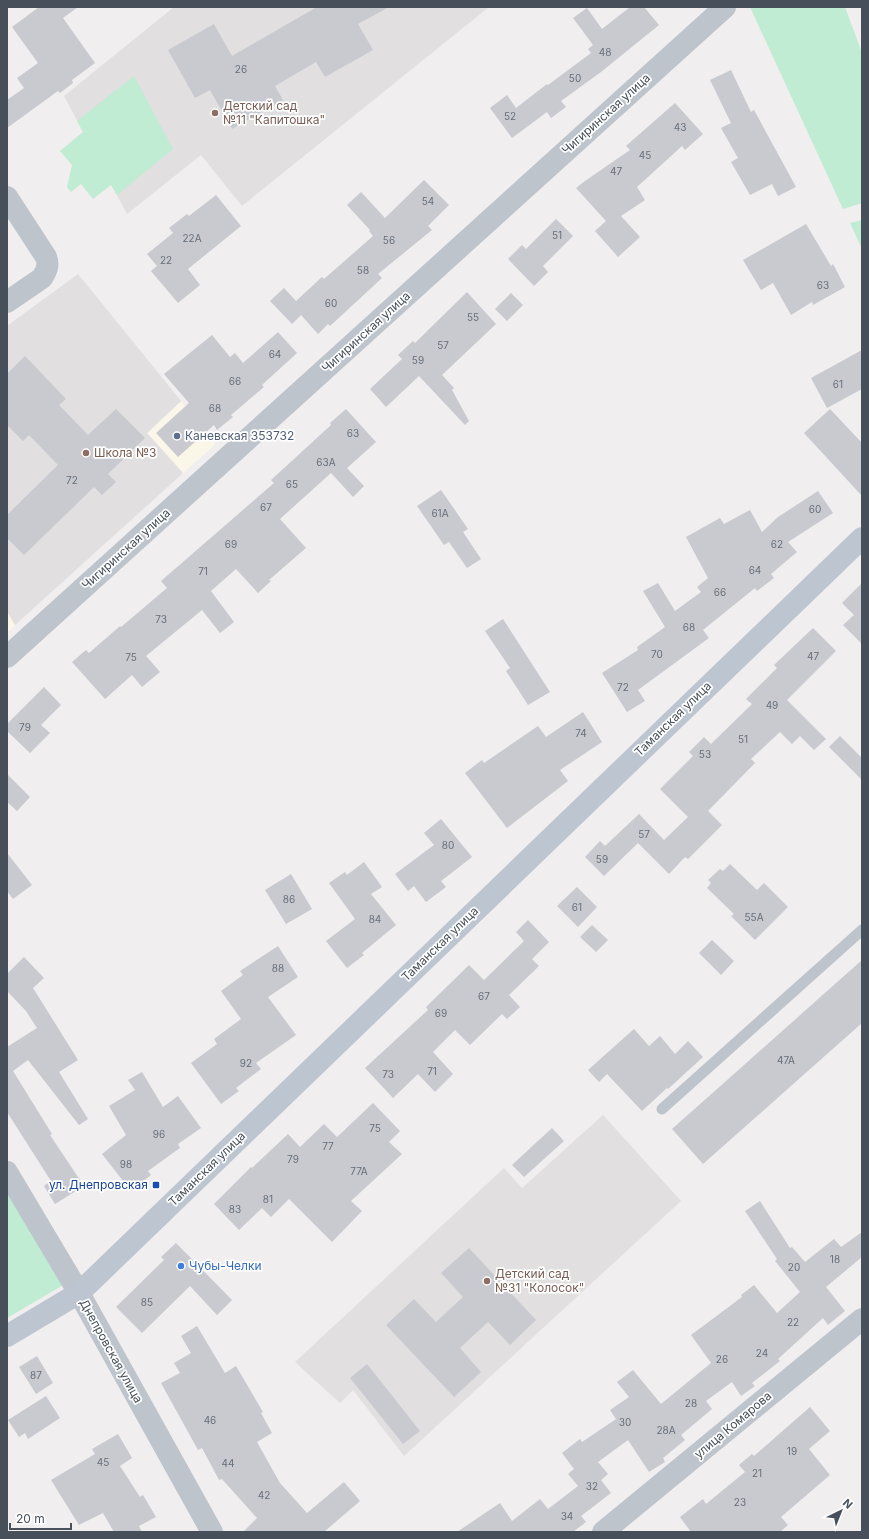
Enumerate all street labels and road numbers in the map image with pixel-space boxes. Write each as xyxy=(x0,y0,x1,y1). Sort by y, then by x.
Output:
street label: Чигиринская улица xyxy=(558,70,653,157)
street label: Чигиринская улица xyxy=(318,288,413,375)
street label: Чигиринская улица xyxy=(78,505,173,592)
street label: Таманская улица xyxy=(631,678,714,759)
street label: Таманская улица xyxy=(398,903,481,984)
street label: Таманская улица xyxy=(165,1128,248,1209)
street label: Днепровская улица xyxy=(77,1296,146,1405)
street label: улица Комарова xyxy=(691,1388,774,1461)

